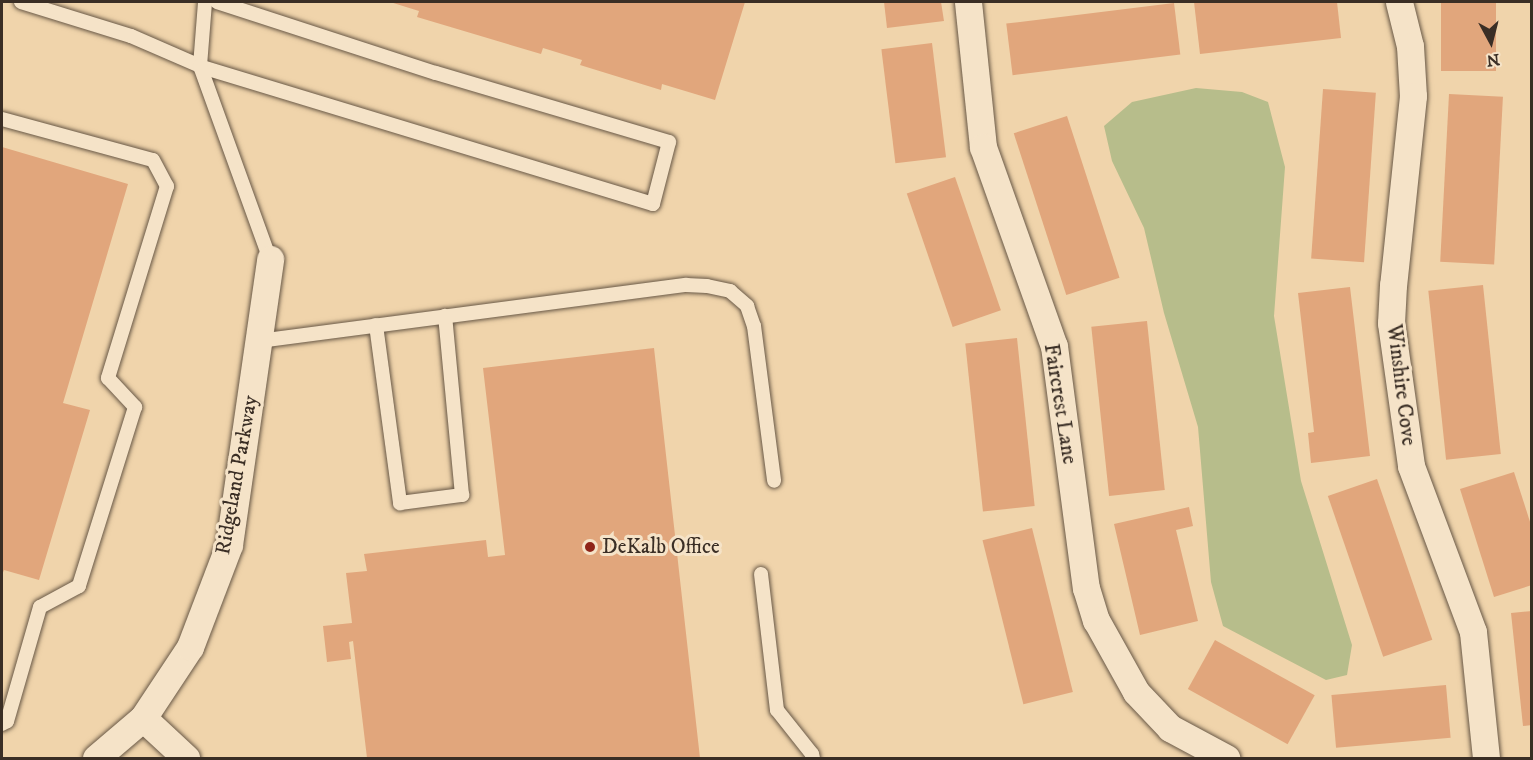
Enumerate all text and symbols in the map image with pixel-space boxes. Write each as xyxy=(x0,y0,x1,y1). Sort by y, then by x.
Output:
north arrow xyxy=(1461,12,1521,72)
text: N xyxy=(1485,49,1501,71)
street label: Winshire Cove xyxy=(1381,323,1421,447)
street label: Faircrest Lane xyxy=(1038,342,1082,466)
street label: Ridgeland Parkway xyxy=(211,393,263,557)
place label: DeKalb Office xyxy=(602,534,720,560)
marker: DeKalb Office xyxy=(583,540,597,554)

